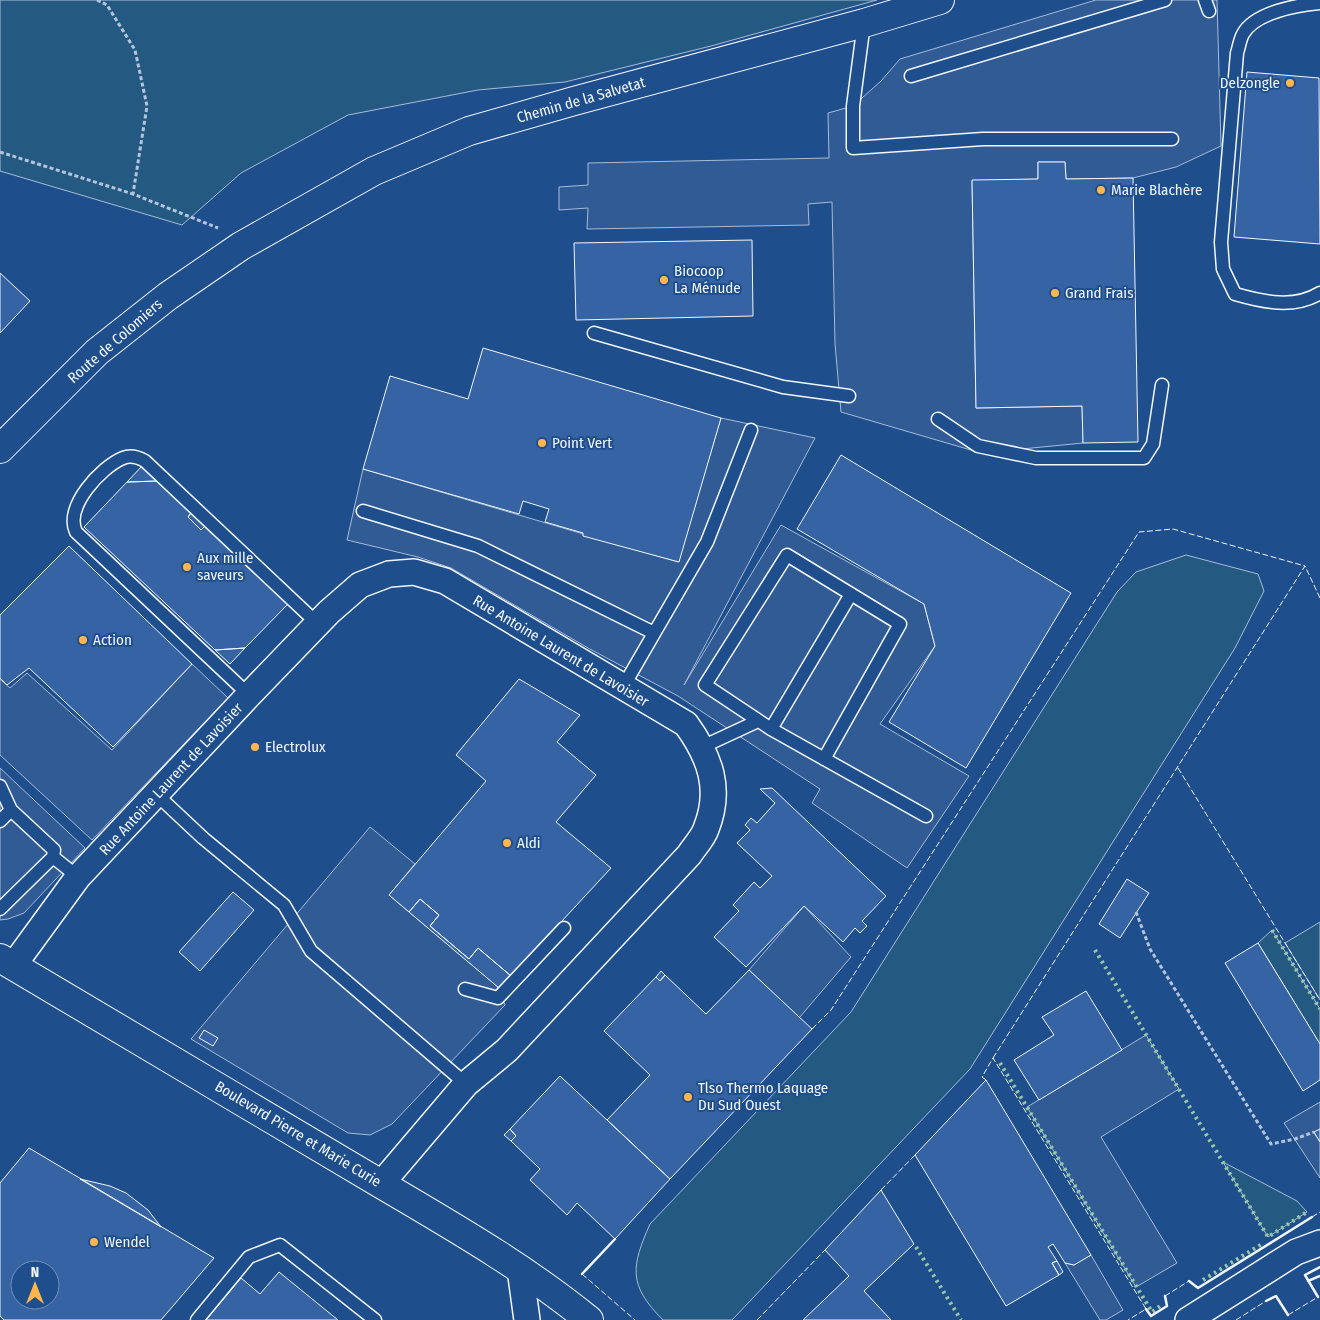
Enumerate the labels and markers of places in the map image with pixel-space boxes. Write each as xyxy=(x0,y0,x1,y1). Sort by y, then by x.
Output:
place label: Delzongle xyxy=(1220,74,1280,92)
marker: Delzongle xyxy=(1284,77,1296,89)
place label: Marie Blachère xyxy=(1111,181,1202,199)
marker: Marie Blachère xyxy=(1095,184,1107,196)
place label: Biocoop La Ménude xyxy=(674,262,741,297)
marker: Biocoop La Ménude xyxy=(658,274,670,286)
place label: Grand Frais xyxy=(1065,284,1134,302)
marker: Grand Frais xyxy=(1049,287,1061,299)
place label: Point Vert xyxy=(552,434,612,452)
marker: Point Vert xyxy=(536,437,548,449)
place label: Aux mille saveurs xyxy=(197,549,253,584)
marker: Aux mille saveurs xyxy=(181,561,193,573)
place label: Action xyxy=(93,631,132,649)
marker: Action xyxy=(77,634,89,646)
place label: Electrolux xyxy=(265,738,326,756)
marker: Electrolux xyxy=(249,741,261,753)
place label: Aldi xyxy=(517,834,541,852)
marker: Aldi xyxy=(501,837,513,849)
place label: Tlso Thermo Laquage Du Sud Ouest xyxy=(698,1079,828,1114)
marker: Tlso Thermo Laquage Du Sud Ouest xyxy=(682,1091,694,1103)
place label: Wendel xyxy=(104,1233,150,1251)
marker: Wendel xyxy=(88,1236,100,1248)

